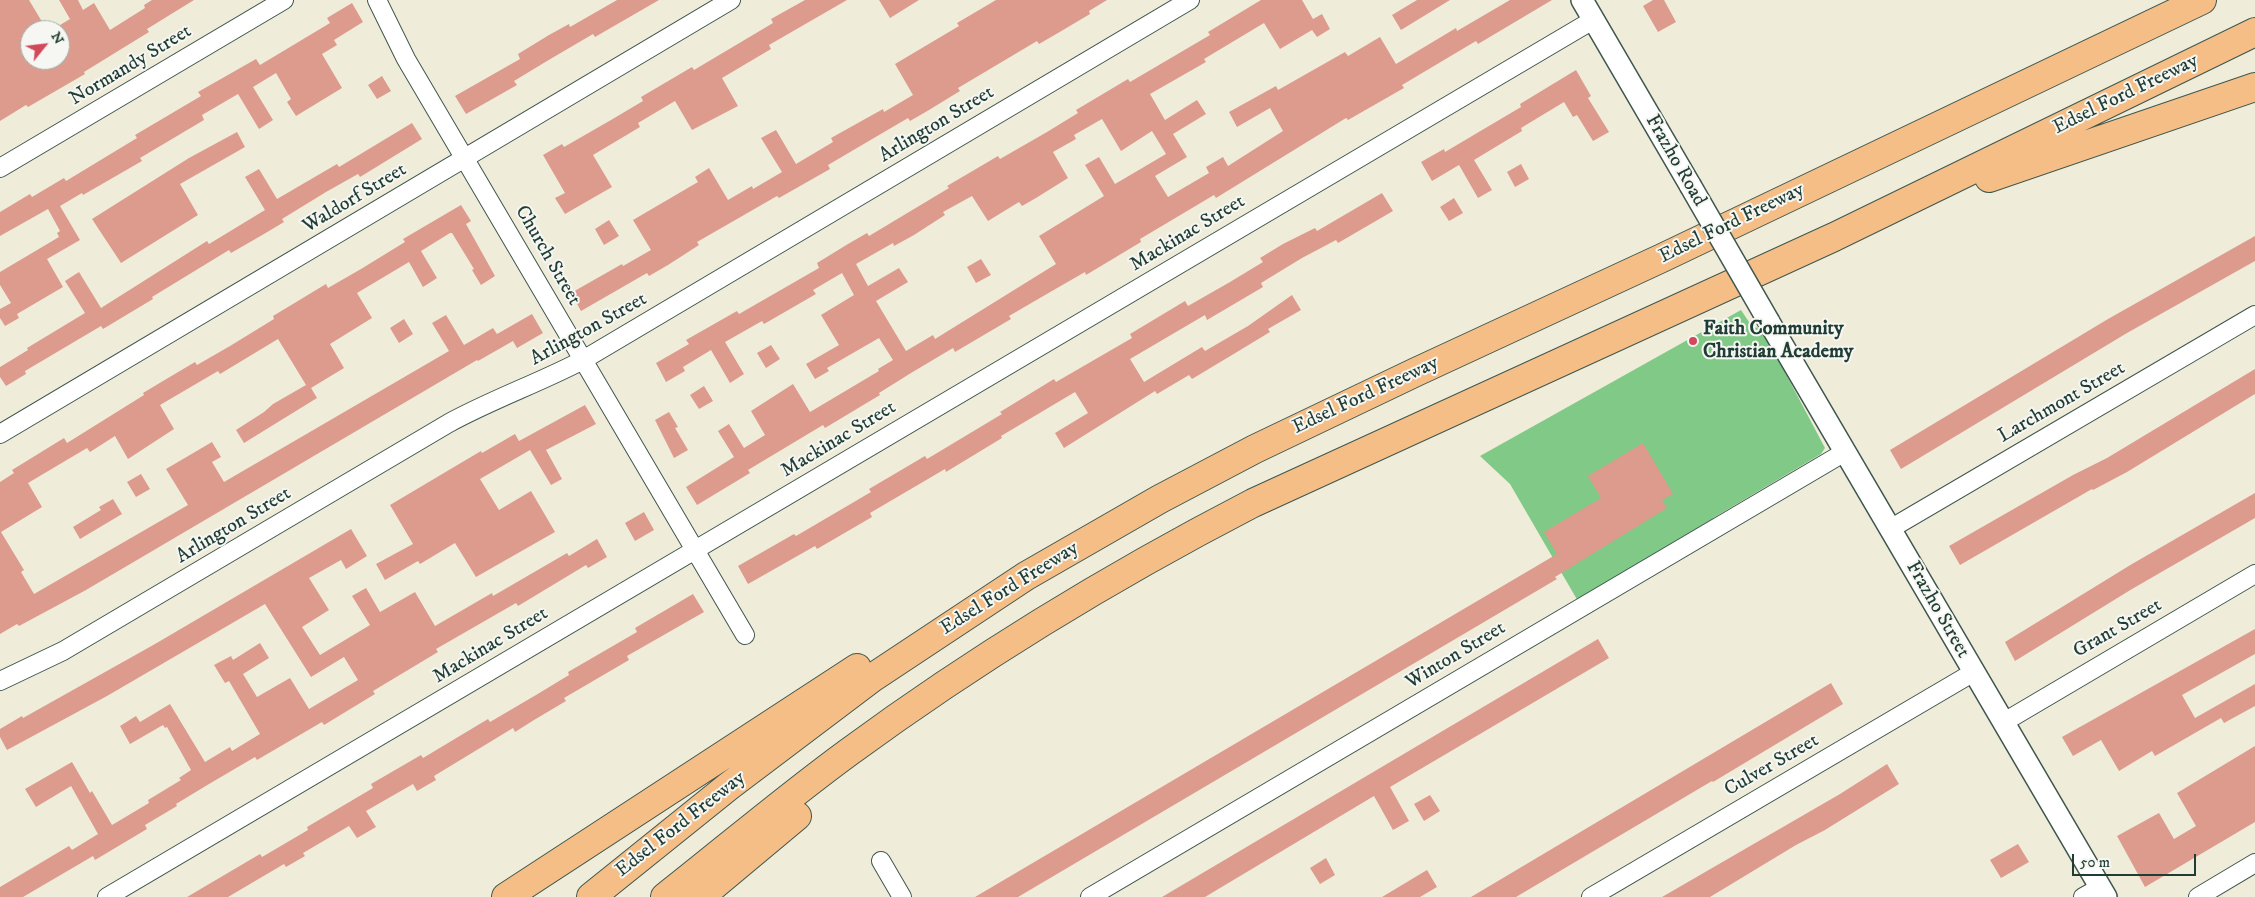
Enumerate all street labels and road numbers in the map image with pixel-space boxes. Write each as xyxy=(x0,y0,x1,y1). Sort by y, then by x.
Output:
street label: Normandy Street xyxy=(66,20,196,112)
street label: Edsel Ford Freeway xyxy=(2050,50,2202,140)
street label: Arlington Street xyxy=(875,81,999,169)
street label: Frazho Road xyxy=(1639,111,1711,211)
street label: Waldorf Street xyxy=(299,159,411,239)
street label: Edsel Ford Freeway xyxy=(1656,179,1808,269)
street label: Mackinac Street xyxy=(1126,190,1250,278)
street label: Church Street xyxy=(509,202,585,310)
street label: Arlington Street xyxy=(527,288,651,372)
street label: Edsel Ford Freeway xyxy=(1289,352,1443,440)
street label: Larchmont Street xyxy=(1994,357,2130,449)
street label: Mackinac Street xyxy=(777,396,901,484)
street label: Arlington Street xyxy=(172,482,296,570)
street label: Edsel Ford Freeway xyxy=(937,537,1083,641)
street label: Frazho Street xyxy=(1900,557,1974,663)
street label: Grant Street xyxy=(2069,594,2167,664)
street label: Mackinac Street xyxy=(429,602,553,690)
street label: Winton Street xyxy=(1402,617,1510,695)
street label: Culver Street xyxy=(1721,729,1823,803)
street label: Edsel Ford Freeway xyxy=(611,767,751,883)

